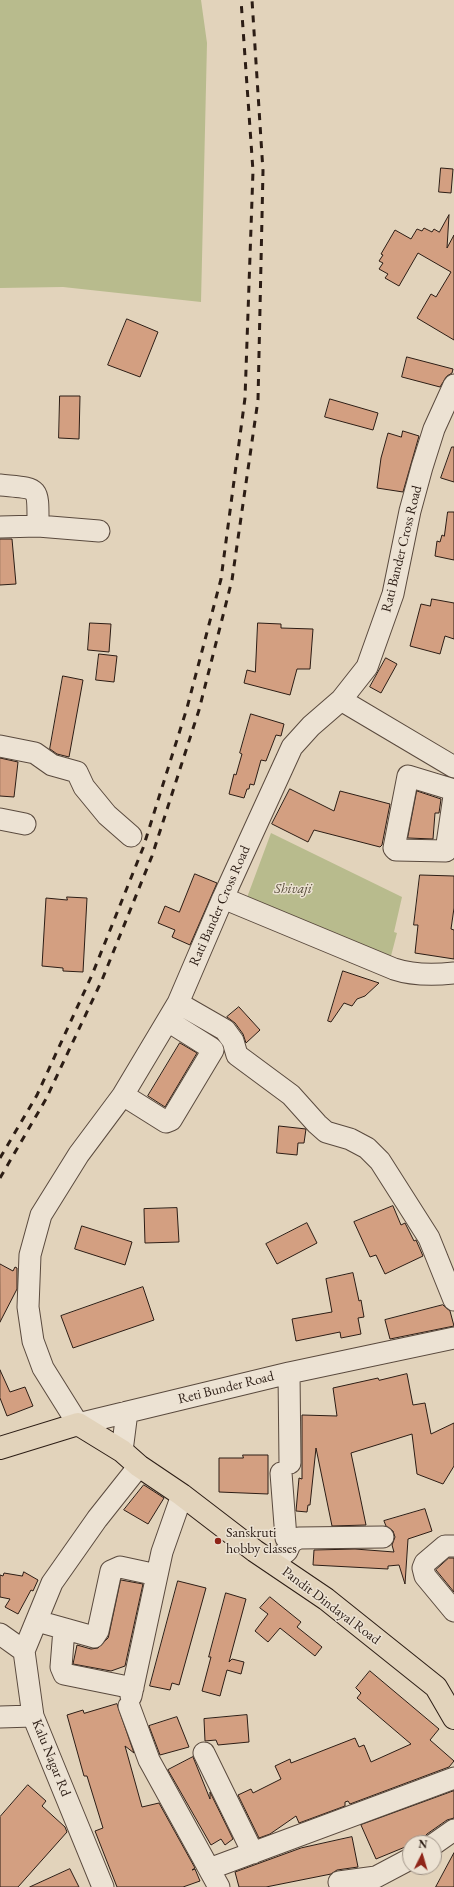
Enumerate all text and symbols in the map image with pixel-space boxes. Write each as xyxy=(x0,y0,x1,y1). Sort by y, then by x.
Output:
street label: Rati Bander Cross Road xyxy=(378,484,426,614)
street label: Rati Bander Cross Road xyxy=(186,843,254,969)
park label: Shivaji xyxy=(274,881,312,897)
street label: Reti Bunder Road xyxy=(176,1368,276,1408)
place label: Sanskruti hobby classes xyxy=(226,1525,297,1558)
marker: Sanskruti hobby classes xyxy=(213,1536,223,1546)
street label: Pandit Dindayal Road xyxy=(279,1564,383,1648)
street label: Kalu Nagar Rd xyxy=(28,1717,74,1799)
north arrow xyxy=(402,1835,442,1875)
text: N xyxy=(418,1837,428,1851)

